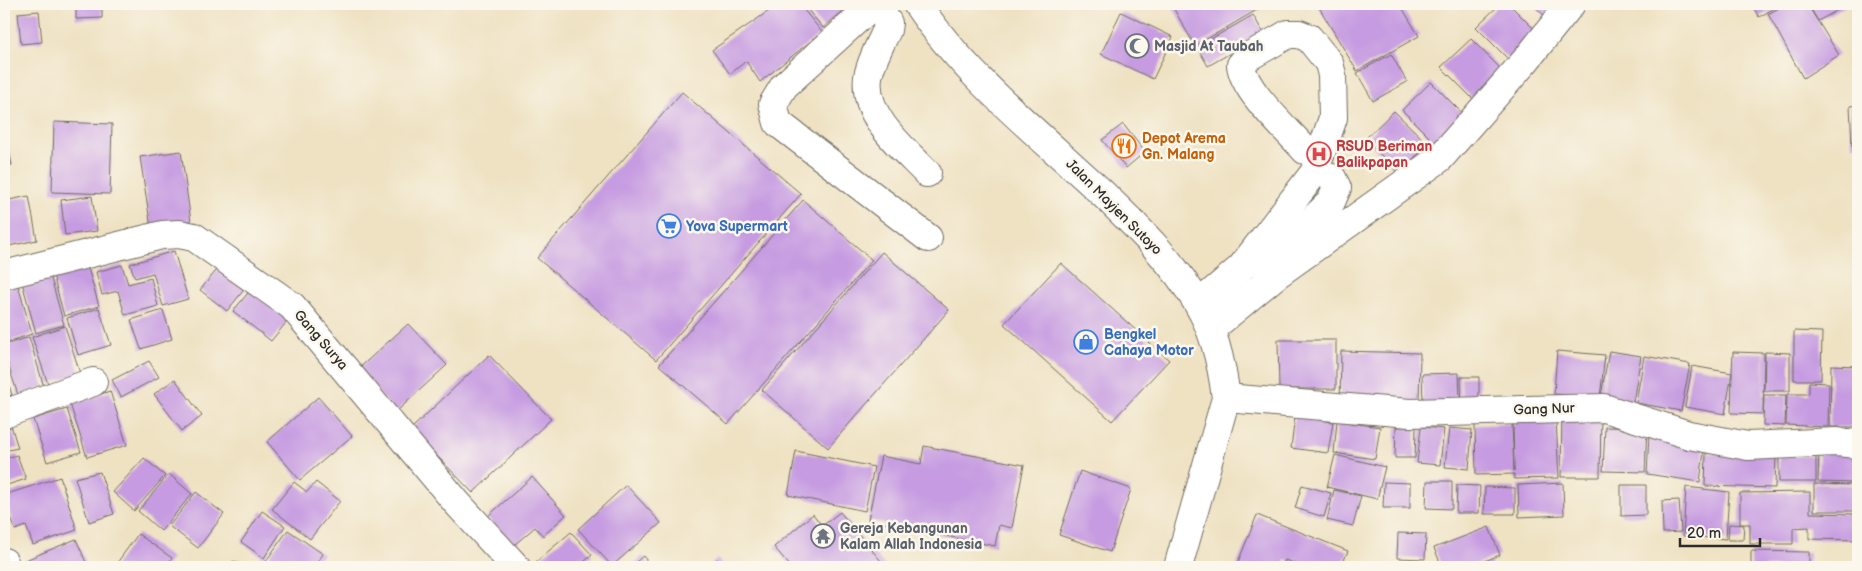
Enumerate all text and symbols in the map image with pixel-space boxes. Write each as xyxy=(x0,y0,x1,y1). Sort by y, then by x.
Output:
mosque icon: Masjid At Taubah xyxy=(1124,33,1150,59)
place label: Masjid At Taubah xyxy=(1154,38,1263,55)
place label: Depot Arema Gn. Malang xyxy=(1142,130,1226,163)
restaurant icon: Depot Arema Gn. Malang xyxy=(1111,133,1137,159)
place label: RSUD Beriman Balikpapan xyxy=(1336,138,1432,171)
hospital icon: RSUD Beriman Balikpapan xyxy=(1306,141,1332,167)
street label: Jalan Mayjen Sutoyo xyxy=(1062,155,1166,259)
supermarket icon: Yova Supermart xyxy=(656,213,682,239)
place label: Yova Supermart xyxy=(686,218,788,235)
street label: Gang Surya xyxy=(290,307,352,373)
place label: Bengkel Cahaya Motor xyxy=(1104,326,1194,359)
shop icon: Bengkel Cahaya Motor xyxy=(1073,329,1099,355)
street label: Gang Nur xyxy=(1513,399,1576,419)
scale bar xyxy=(1680,516,1760,548)
place label: Gereja Kebangunan Kalam Allah Indonesia xyxy=(840,520,982,553)
temple icon: Gereja Kebangunan Kalam Allah Indonesia xyxy=(810,523,836,549)
text: 20 m xyxy=(1687,524,1721,543)

